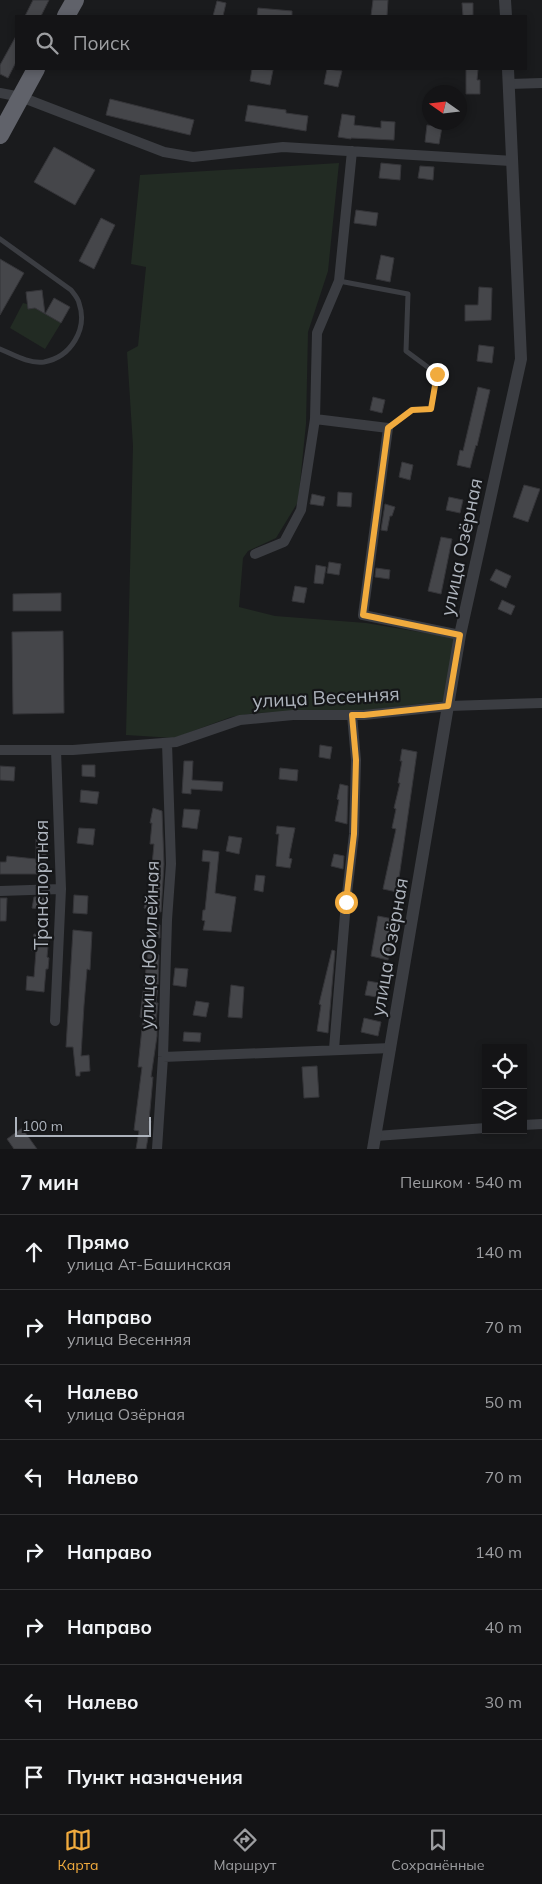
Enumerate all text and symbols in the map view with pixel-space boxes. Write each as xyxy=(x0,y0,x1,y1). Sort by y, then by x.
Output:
search box xyxy=(15,15,527,70)
icon: search xyxy=(33,29,61,57)
text: Поиск xyxy=(73,31,130,55)
north arrow xyxy=(422,85,467,130)
route end xyxy=(426,363,449,386)
street label: улица Озёрная xyxy=(435,476,487,618)
street label: улица Весенняя xyxy=(252,681,400,713)
street label: Транспортная xyxy=(29,820,53,950)
street label: улица Юбилейная xyxy=(134,860,164,1030)
street label: улица Озёрная xyxy=(365,876,413,1018)
route start xyxy=(335,891,358,914)
map controls xyxy=(482,1044,527,1134)
button: locate xyxy=(482,1044,527,1089)
button: layers xyxy=(482,1089,527,1134)
scale bar xyxy=(15,1114,151,1137)
text: 100 m xyxy=(22,1117,63,1135)
text: 7 мин xyxy=(20,1169,79,1195)
text: Пешком · 540 m xyxy=(400,1172,522,1192)
text: Прямо xyxy=(67,1230,129,1254)
icon: ahead xyxy=(20,1238,48,1266)
text: 140 m xyxy=(475,1242,522,1262)
text: улица Ат-Башинская xyxy=(67,1254,231,1274)
text: Направо xyxy=(67,1305,152,1329)
icon: right xyxy=(20,1313,48,1341)
text: 70 m xyxy=(485,1317,522,1337)
text: улица Весенняя xyxy=(67,1329,191,1349)
text: Налево xyxy=(67,1380,139,1404)
icon: left xyxy=(20,1388,48,1416)
text: 50 m xyxy=(485,1392,522,1412)
text: улица Озёрная xyxy=(67,1404,185,1424)
icon: left xyxy=(20,1463,48,1491)
text: Налево xyxy=(67,1465,139,1489)
text: 70 m xyxy=(485,1467,522,1487)
icon: right xyxy=(20,1538,48,1566)
text: Направо xyxy=(67,1540,152,1564)
text: 140 m xyxy=(475,1542,522,1562)
icon: right xyxy=(20,1613,48,1641)
text: Направо xyxy=(67,1615,152,1639)
text: 40 m xyxy=(485,1617,522,1637)
icon: left xyxy=(20,1688,48,1716)
text: Налево xyxy=(67,1690,139,1714)
text: 30 m xyxy=(485,1692,522,1712)
icon: arrive xyxy=(20,1763,48,1791)
text: Пункт назначения xyxy=(67,1765,243,1789)
tab: Карта xyxy=(57,1826,99,1874)
tab: Маршрут xyxy=(214,1826,276,1874)
tab: Сохранённые xyxy=(391,1826,485,1874)

